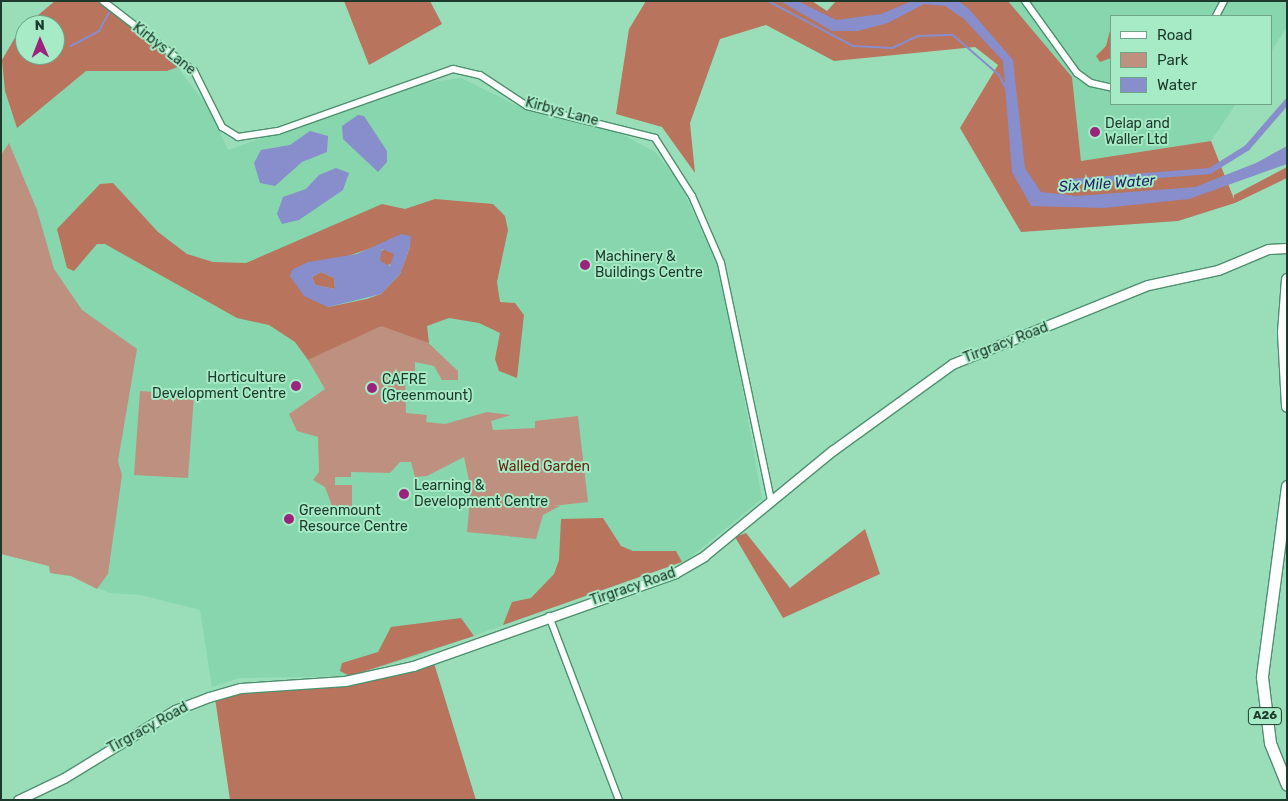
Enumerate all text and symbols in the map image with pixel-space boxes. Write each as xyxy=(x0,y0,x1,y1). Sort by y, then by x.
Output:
north arrow xyxy=(15,15,65,65)
legend xyxy=(1110,15,1273,105)
text: N xyxy=(35,17,45,34)
street label: Kirbys Lane xyxy=(129,19,199,79)
text: Road xyxy=(1157,26,1193,44)
text: Park xyxy=(1157,51,1188,69)
text: Water xyxy=(1157,76,1197,94)
street label: Kirbys Lane xyxy=(524,94,600,130)
place label: Delap and Waller Ltd xyxy=(1105,116,1170,148)
marker: Delap and Waller Ltd xyxy=(1089,126,1101,138)
water label: Six Mile Water xyxy=(1058,172,1156,196)
place label: Machinery & Buildings Centre xyxy=(595,249,703,282)
marker: Machinery & Buildings Centre xyxy=(579,259,591,271)
street label: Tirgracy Road xyxy=(961,319,1051,367)
place label: Horticulture Development Centre xyxy=(152,370,286,402)
place label: CAFRE (Greenmount) xyxy=(382,372,472,404)
marker: Horticulture Development Centre xyxy=(290,380,302,392)
marker: CAFRE (Greenmount) xyxy=(366,382,378,394)
park label: Walled Garden xyxy=(498,459,590,475)
place label: Learning & Development Centre xyxy=(414,478,548,511)
marker: Learning & Development Centre xyxy=(398,488,410,500)
place label: Greenmount Resource Centre xyxy=(299,503,408,536)
marker: Greenmount Resource Centre xyxy=(283,513,295,525)
street label: Tirgracy Road xyxy=(588,564,678,610)
street label: Tirgracy Road xyxy=(105,699,191,757)
road number: A26 xyxy=(1248,706,1282,726)

